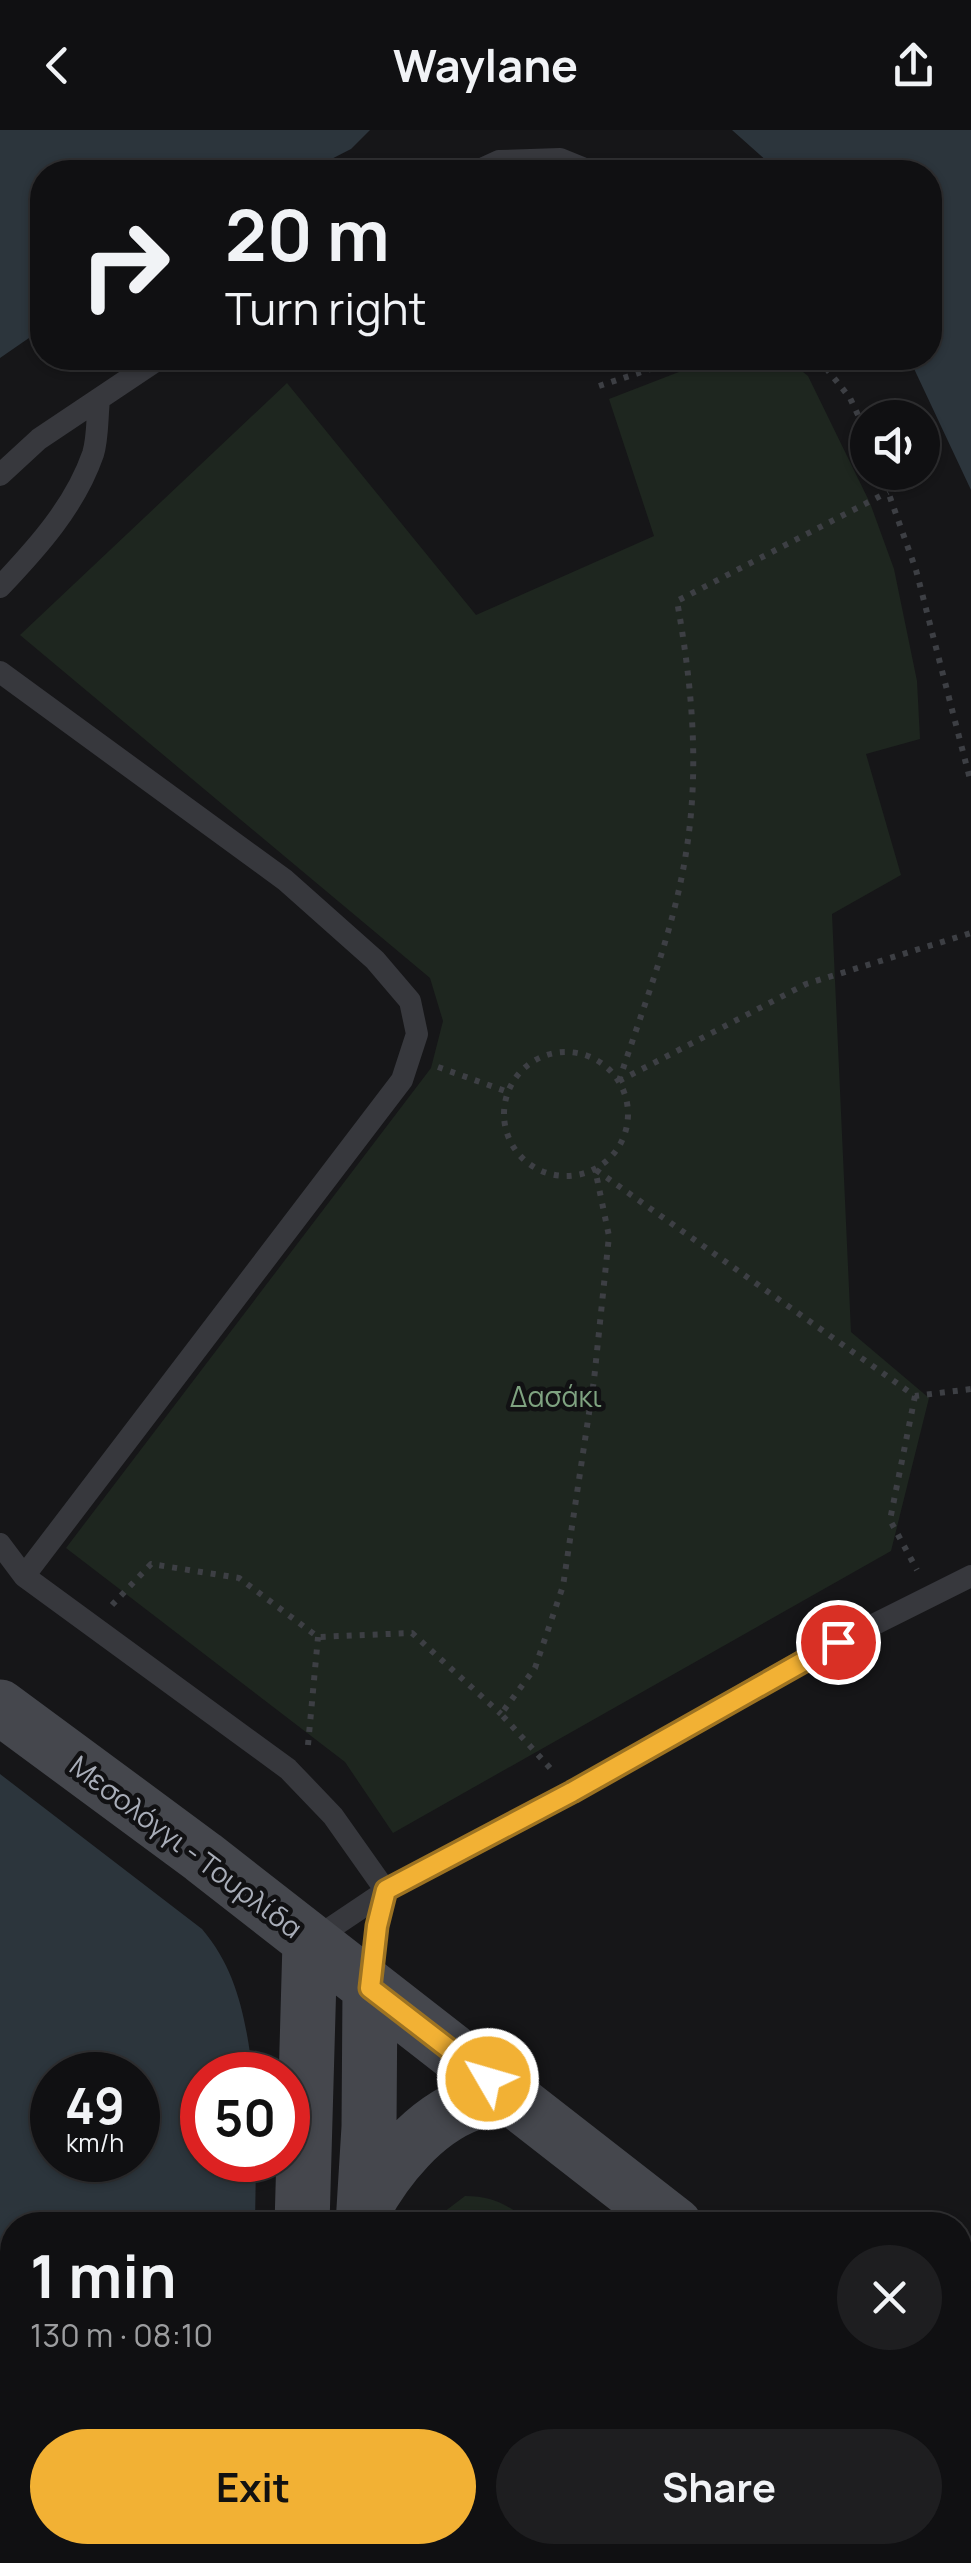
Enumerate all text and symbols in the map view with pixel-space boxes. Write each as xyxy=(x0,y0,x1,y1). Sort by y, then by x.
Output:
text: Waylane xyxy=(393,34,578,96)
icon: back xyxy=(30,38,85,93)
icon: share xyxy=(886,38,941,93)
text: 20 m xyxy=(225,186,390,282)
icon: right xyxy=(60,200,190,330)
text: Turn right xyxy=(225,277,426,339)
map controls xyxy=(850,400,940,490)
button: sound xyxy=(850,400,940,490)
park label: Δασάκι xyxy=(510,1377,602,1415)
pin xyxy=(796,1600,881,1685)
icon: arrive xyxy=(811,1615,866,1670)
street label: Μεσολόγγι - Τουρλίδα xyxy=(63,1746,311,1946)
position arrow xyxy=(436,2027,540,2131)
speed limit sign: 50 xyxy=(180,2052,310,2182)
text: 49 xyxy=(65,2071,125,2139)
text: km/h xyxy=(66,2125,124,2160)
text: 1 min xyxy=(30,2234,177,2316)
button: close xyxy=(837,2245,942,2350)
text: 130 m · 08:10 xyxy=(30,2313,213,2357)
button: Exit xyxy=(30,2429,476,2544)
button: Share xyxy=(496,2429,942,2544)

